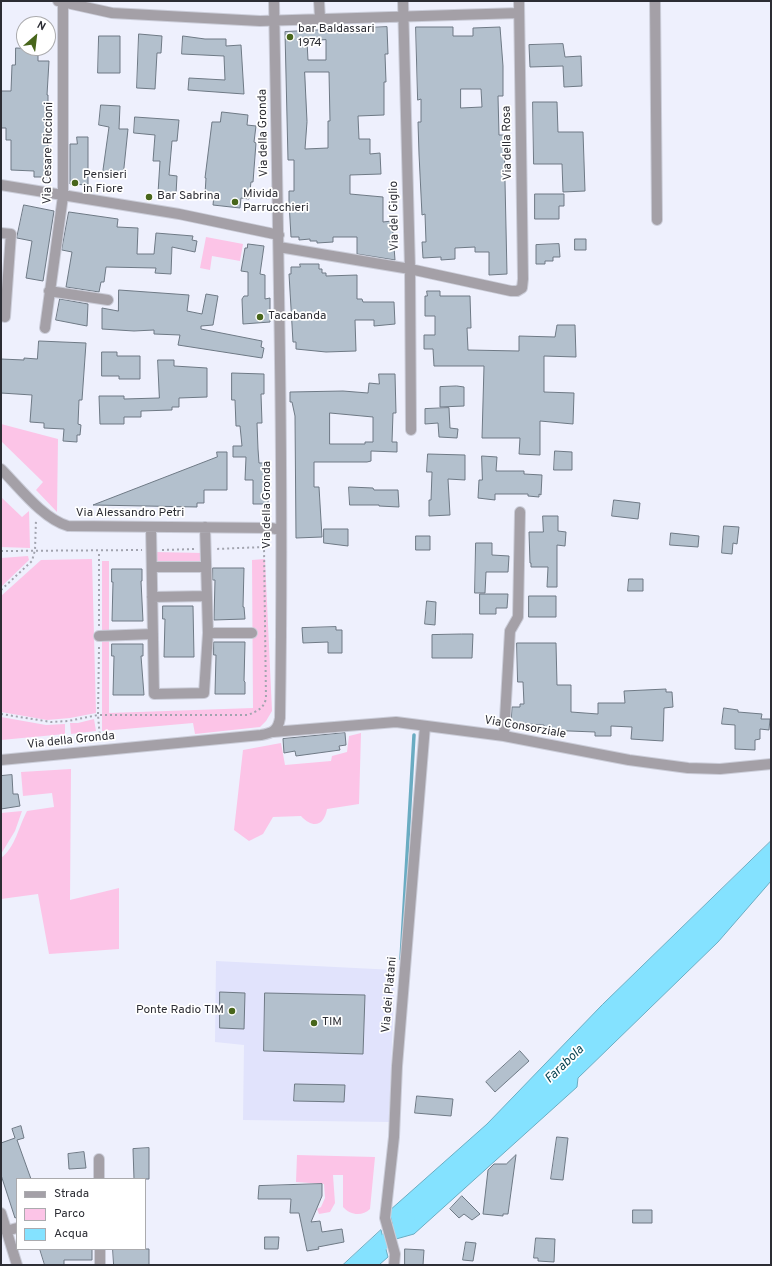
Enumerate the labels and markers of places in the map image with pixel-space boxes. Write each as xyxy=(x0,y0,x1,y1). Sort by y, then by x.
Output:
place label: bar Baldassari 1974 xyxy=(298,23,375,51)
marker: bar Baldassari 1974 xyxy=(285,32,295,42)
place label: Pensieri in Fiore xyxy=(83,169,127,197)
marker: Pensieri in Fiore xyxy=(70,178,80,188)
place label: Mivida Parrucchieri xyxy=(243,188,309,216)
place label: Bar Sabrina xyxy=(157,190,220,204)
marker: Bar Sabrina xyxy=(144,192,154,202)
marker: Mivida Parrucchieri xyxy=(230,197,240,207)
place label: Tacabanda xyxy=(268,310,326,324)
marker: Tacabanda xyxy=(255,312,265,322)
place label: Ponte Radio TIM xyxy=(136,1004,224,1018)
marker: Ponte Radio TIM xyxy=(227,1006,237,1016)
place label: TIM xyxy=(322,1016,342,1030)
marker: TIM xyxy=(309,1018,319,1028)

